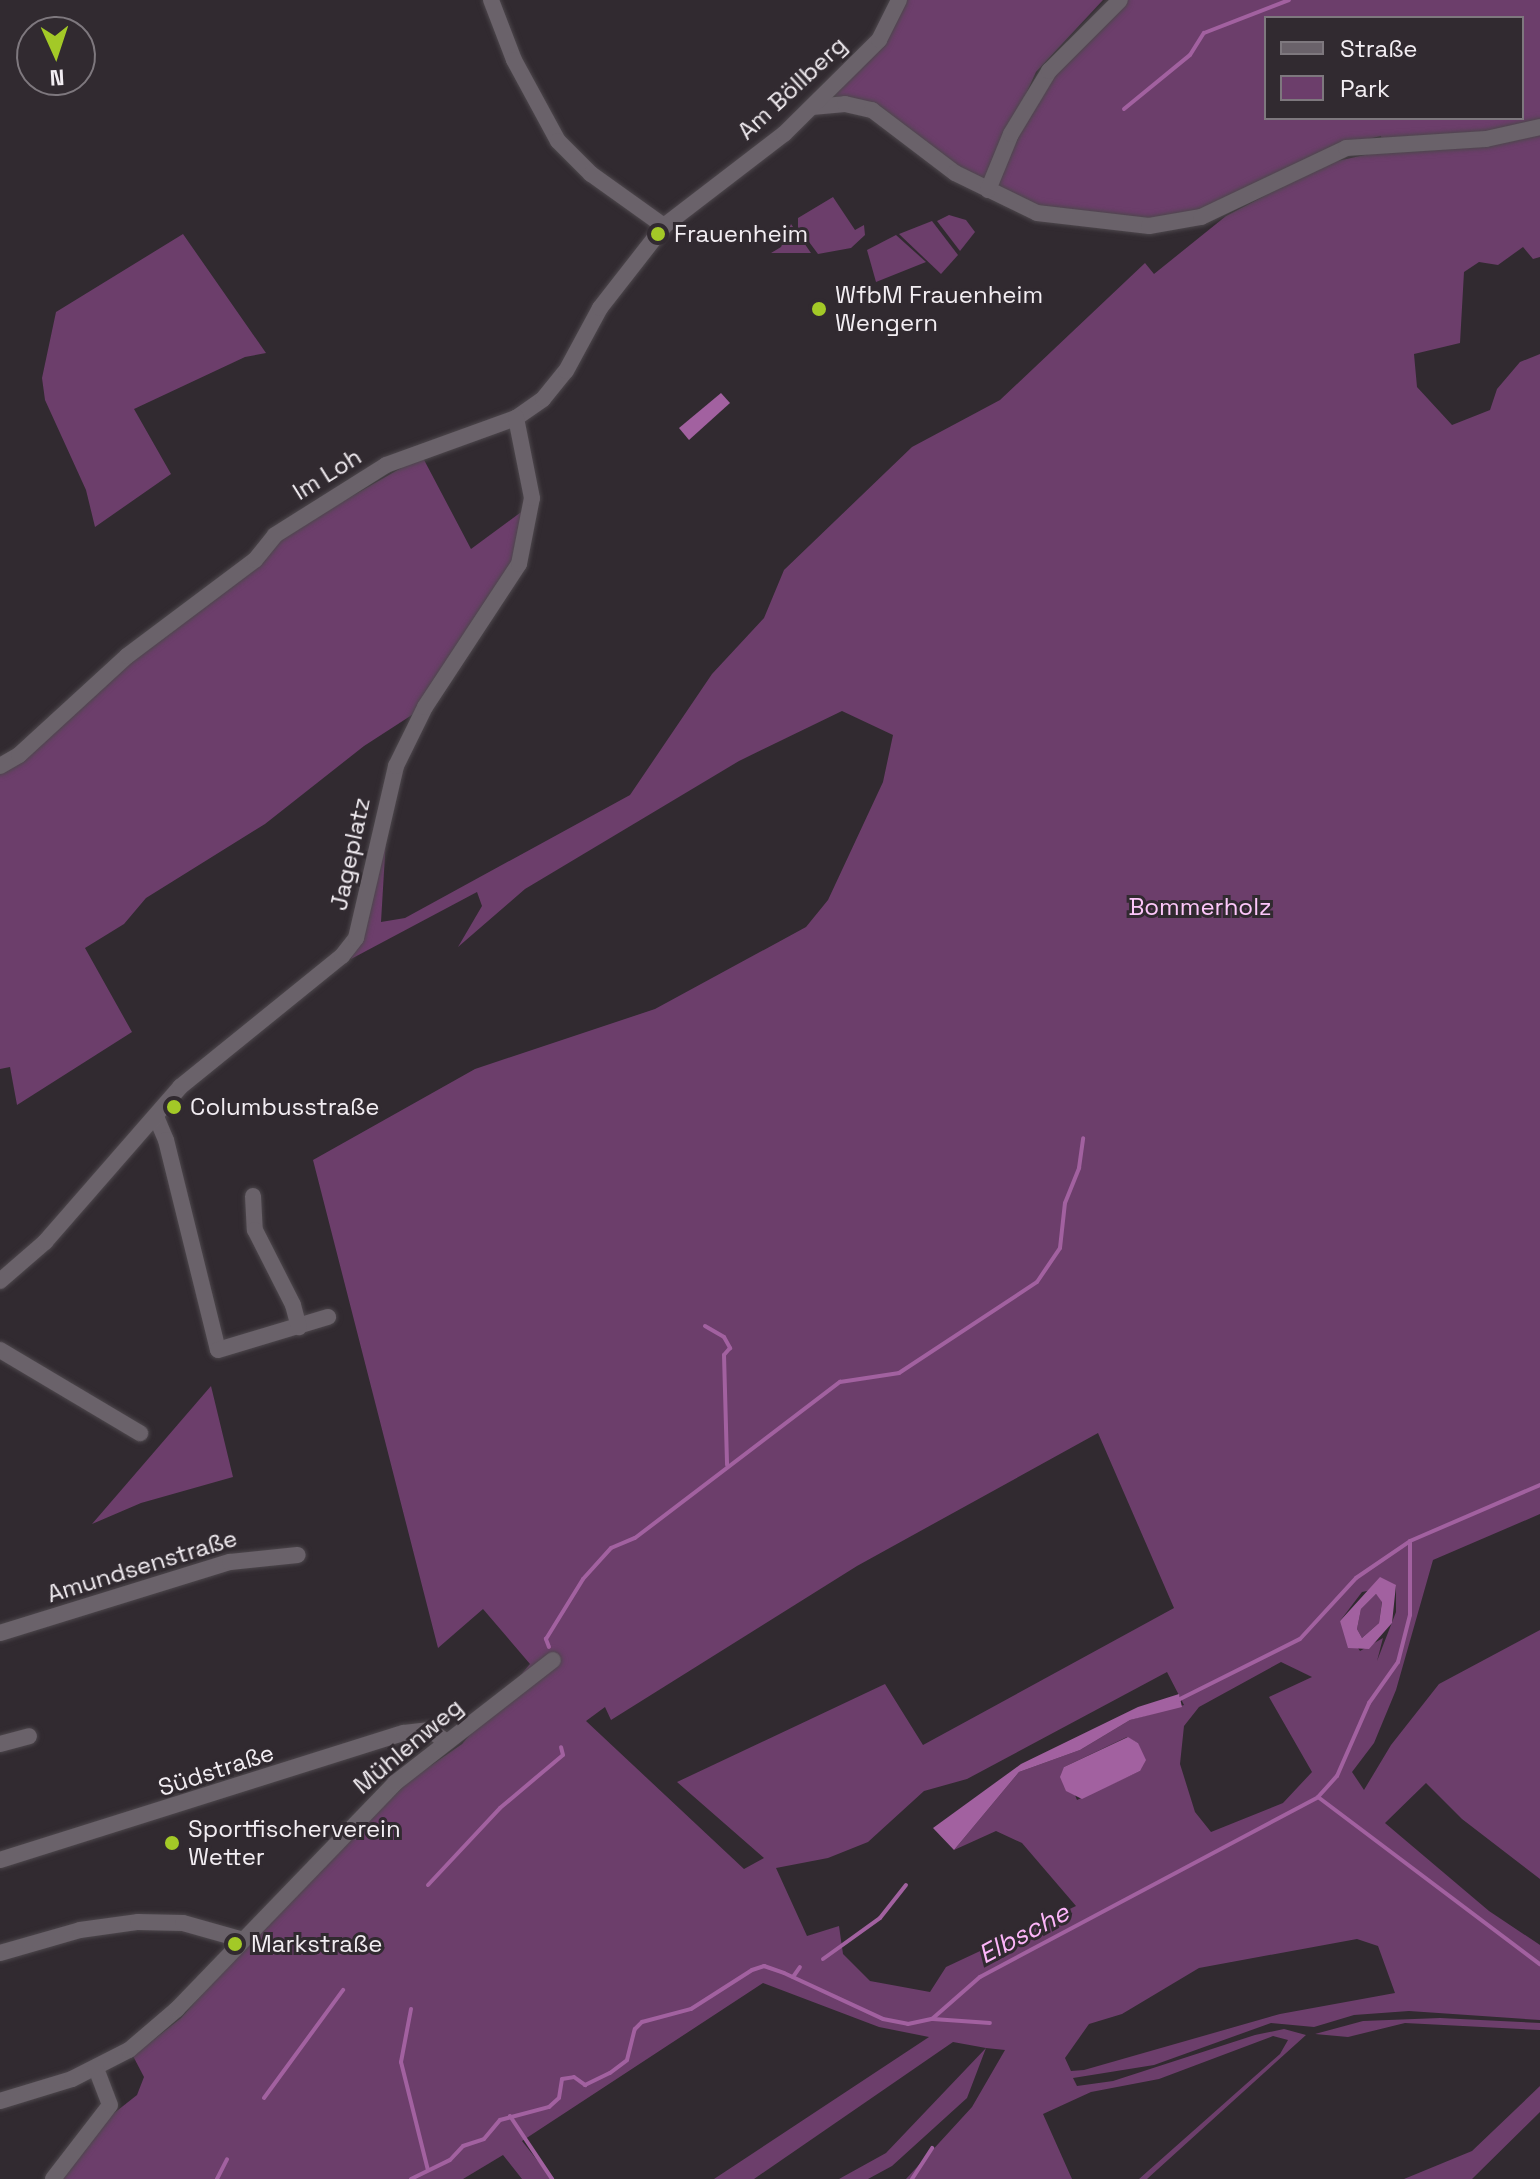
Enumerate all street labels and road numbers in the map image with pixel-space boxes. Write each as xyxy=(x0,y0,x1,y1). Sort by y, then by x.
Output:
street label: Am Böllberg xyxy=(732,30,852,146)
street label: Im Loh xyxy=(287,442,367,506)
street label: Jageplatz xyxy=(324,795,376,913)
street label: Amundsenstraße xyxy=(44,1523,240,1609)
street label: Mühlenweg xyxy=(348,1692,468,1800)
street label: Südstraße xyxy=(154,1738,278,1802)

